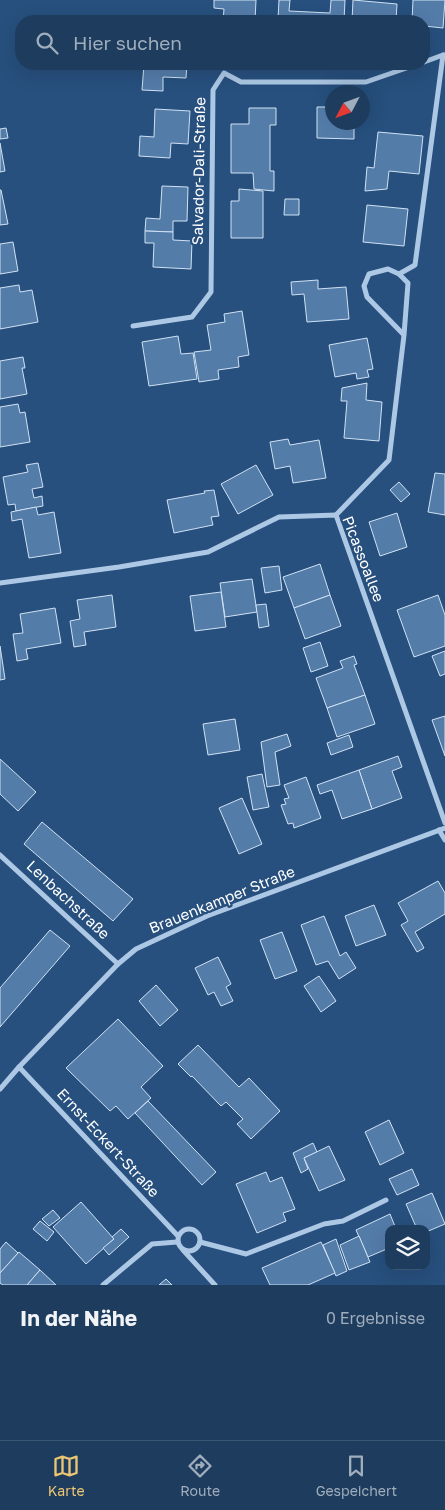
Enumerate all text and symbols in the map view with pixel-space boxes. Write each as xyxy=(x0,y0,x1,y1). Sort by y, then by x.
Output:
search box xyxy=(15,15,430,70)
icon: search xyxy=(33,29,61,57)
text: Hier suchen xyxy=(73,31,182,54)
north arrow xyxy=(325,85,370,130)
street label: Salvador-Dali-Straße xyxy=(188,96,208,245)
street label: Picassoallee xyxy=(339,513,389,604)
street label: Lenbachstraße xyxy=(23,856,114,943)
street label: Brauenkamper Straße xyxy=(146,861,297,937)
street label: Ernst-Eckert-Straße xyxy=(54,1084,164,1201)
map controls xyxy=(385,1225,430,1270)
button: layers xyxy=(385,1225,430,1270)
text: In der Nähe xyxy=(20,1305,137,1331)
text: 0 Ergebnisse xyxy=(326,1308,425,1328)
tab: Karte xyxy=(48,1452,85,1499)
tab: Route xyxy=(180,1452,220,1499)
tab: Gespeichert xyxy=(316,1452,397,1499)

